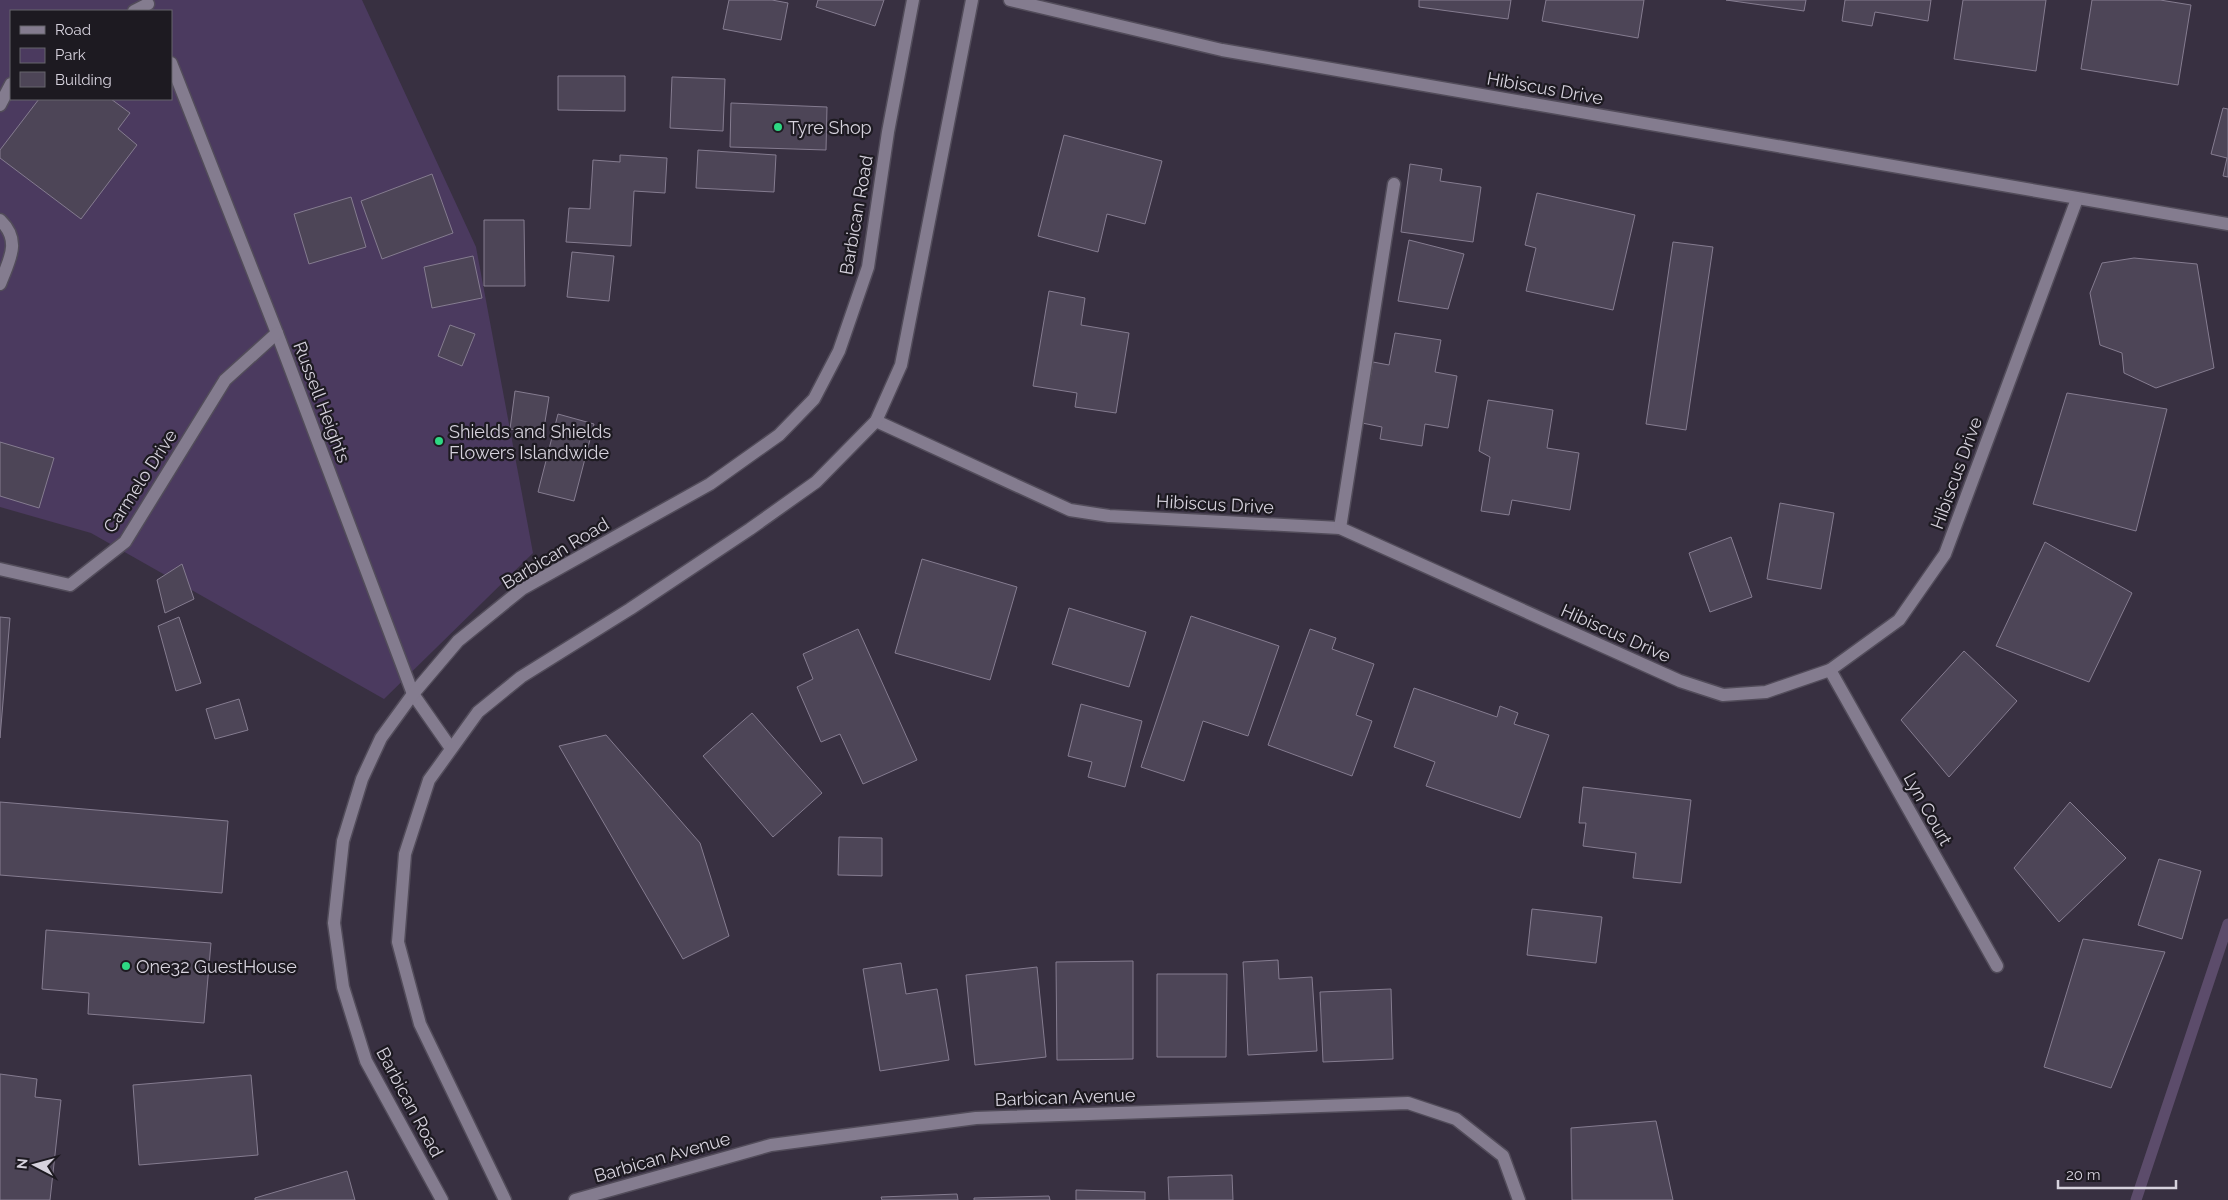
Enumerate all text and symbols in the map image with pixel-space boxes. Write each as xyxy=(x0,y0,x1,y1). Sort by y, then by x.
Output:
legend xyxy=(10,10,172,100)
text: Road xyxy=(55,21,91,39)
text: Park xyxy=(55,46,86,64)
street label: Hibiscus Drive xyxy=(1485,67,1605,109)
text: Building xyxy=(55,71,112,89)
place label: Tyre Shop xyxy=(788,117,872,138)
marker: Tyre Shop xyxy=(772,121,784,133)
street label: Barbican Road xyxy=(835,154,877,276)
street label: Russell Heights xyxy=(289,338,355,466)
street label: Hibiscus Drive xyxy=(1926,414,1986,532)
place label: Shields and Shields Flowers Islandwide xyxy=(449,421,611,463)
street label: Carmelo Drive xyxy=(99,425,181,537)
marker: Shields and Shields Flowers Islandwide xyxy=(433,435,445,447)
street label: Hibiscus Drive xyxy=(1156,490,1275,518)
street label: Barbican Road xyxy=(498,513,612,593)
street label: Hibiscus Drive xyxy=(1558,599,1674,667)
street label: Lyn Court xyxy=(1899,769,1957,849)
place label: One32 GuestHouse xyxy=(136,956,297,977)
marker: One32 GuestHouse xyxy=(120,960,132,972)
street label: Barbican Road xyxy=(372,1044,448,1160)
street label: Barbican Avenue xyxy=(994,1084,1136,1110)
street label: Barbican Avenue xyxy=(592,1127,733,1186)
north arrow xyxy=(10,1140,60,1190)
text: N xyxy=(14,1157,31,1170)
scale bar xyxy=(2058,1158,2176,1190)
text: 20 m xyxy=(2066,1166,2101,1184)

